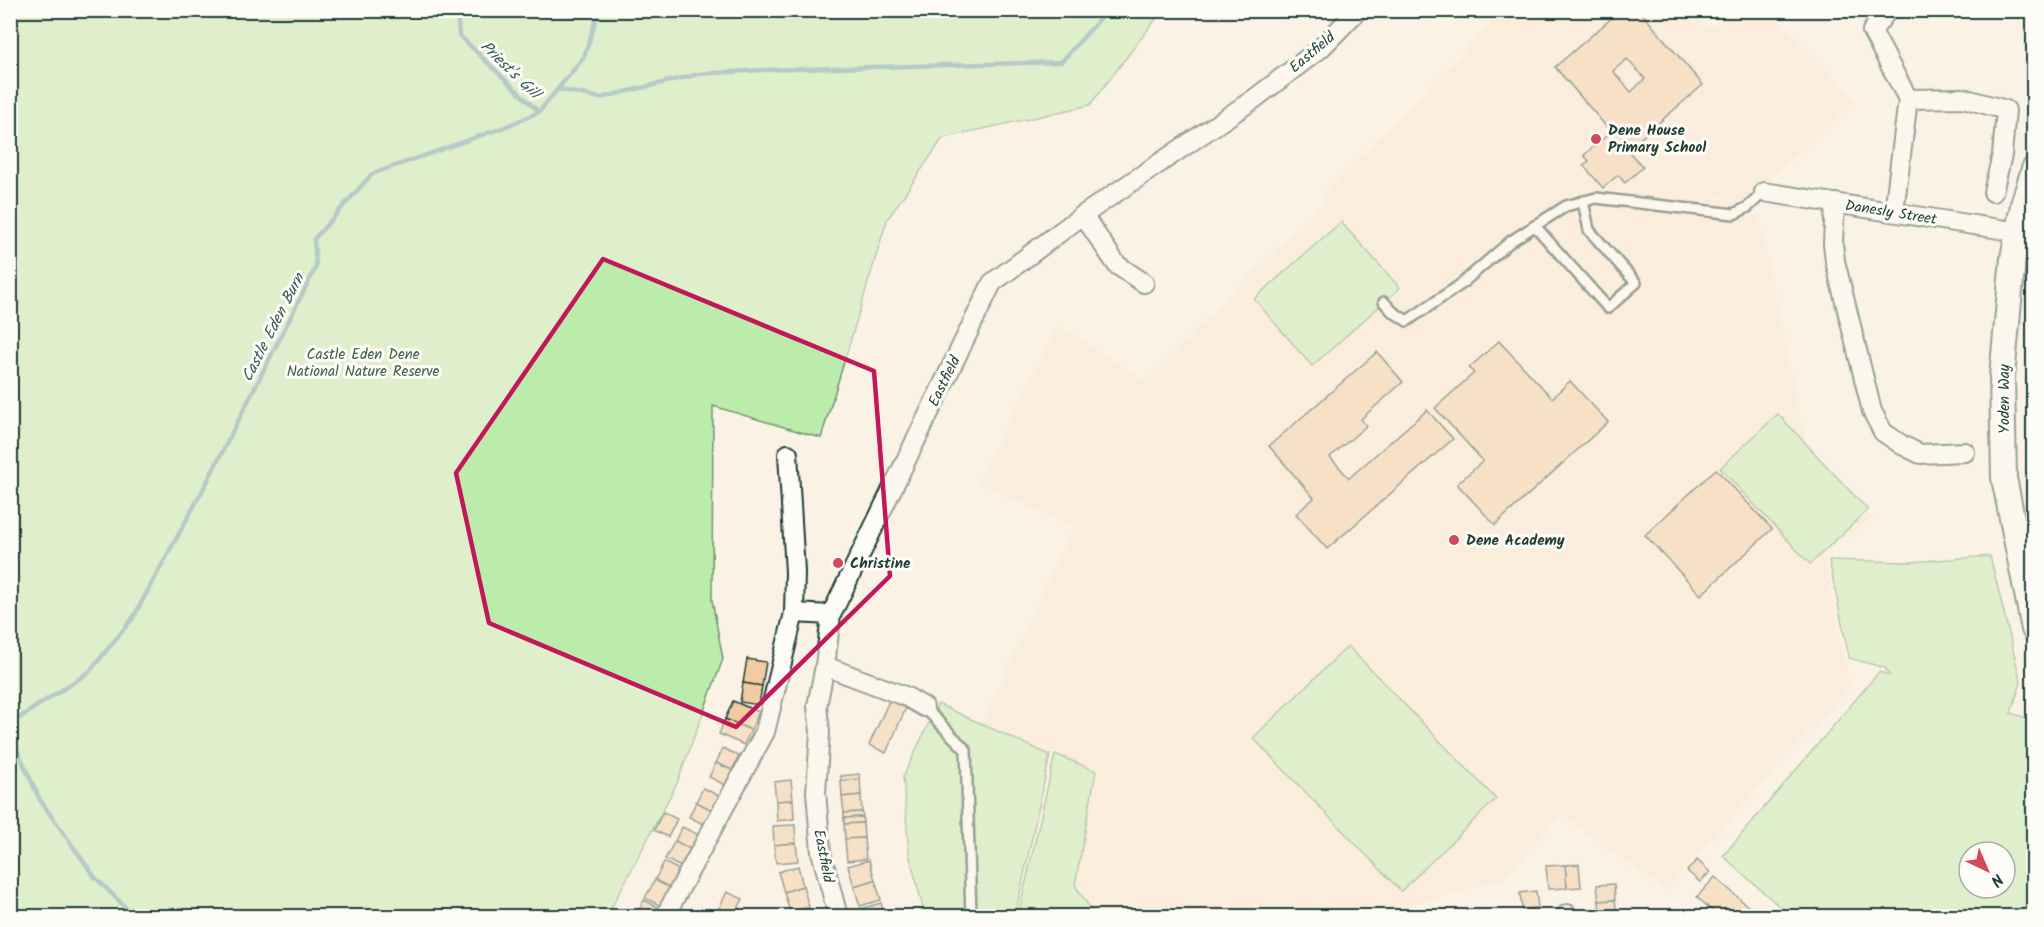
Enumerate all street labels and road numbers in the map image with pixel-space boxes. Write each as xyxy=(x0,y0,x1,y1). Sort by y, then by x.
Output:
street label: Eastfield xyxy=(1284,26,1341,79)
street label: Danesly Street xyxy=(1843,194,1939,232)
street label: Eastfield xyxy=(922,352,968,411)
street label: Yoden Way xyxy=(1993,363,2017,434)
street label: Eastfield xyxy=(806,827,840,885)

